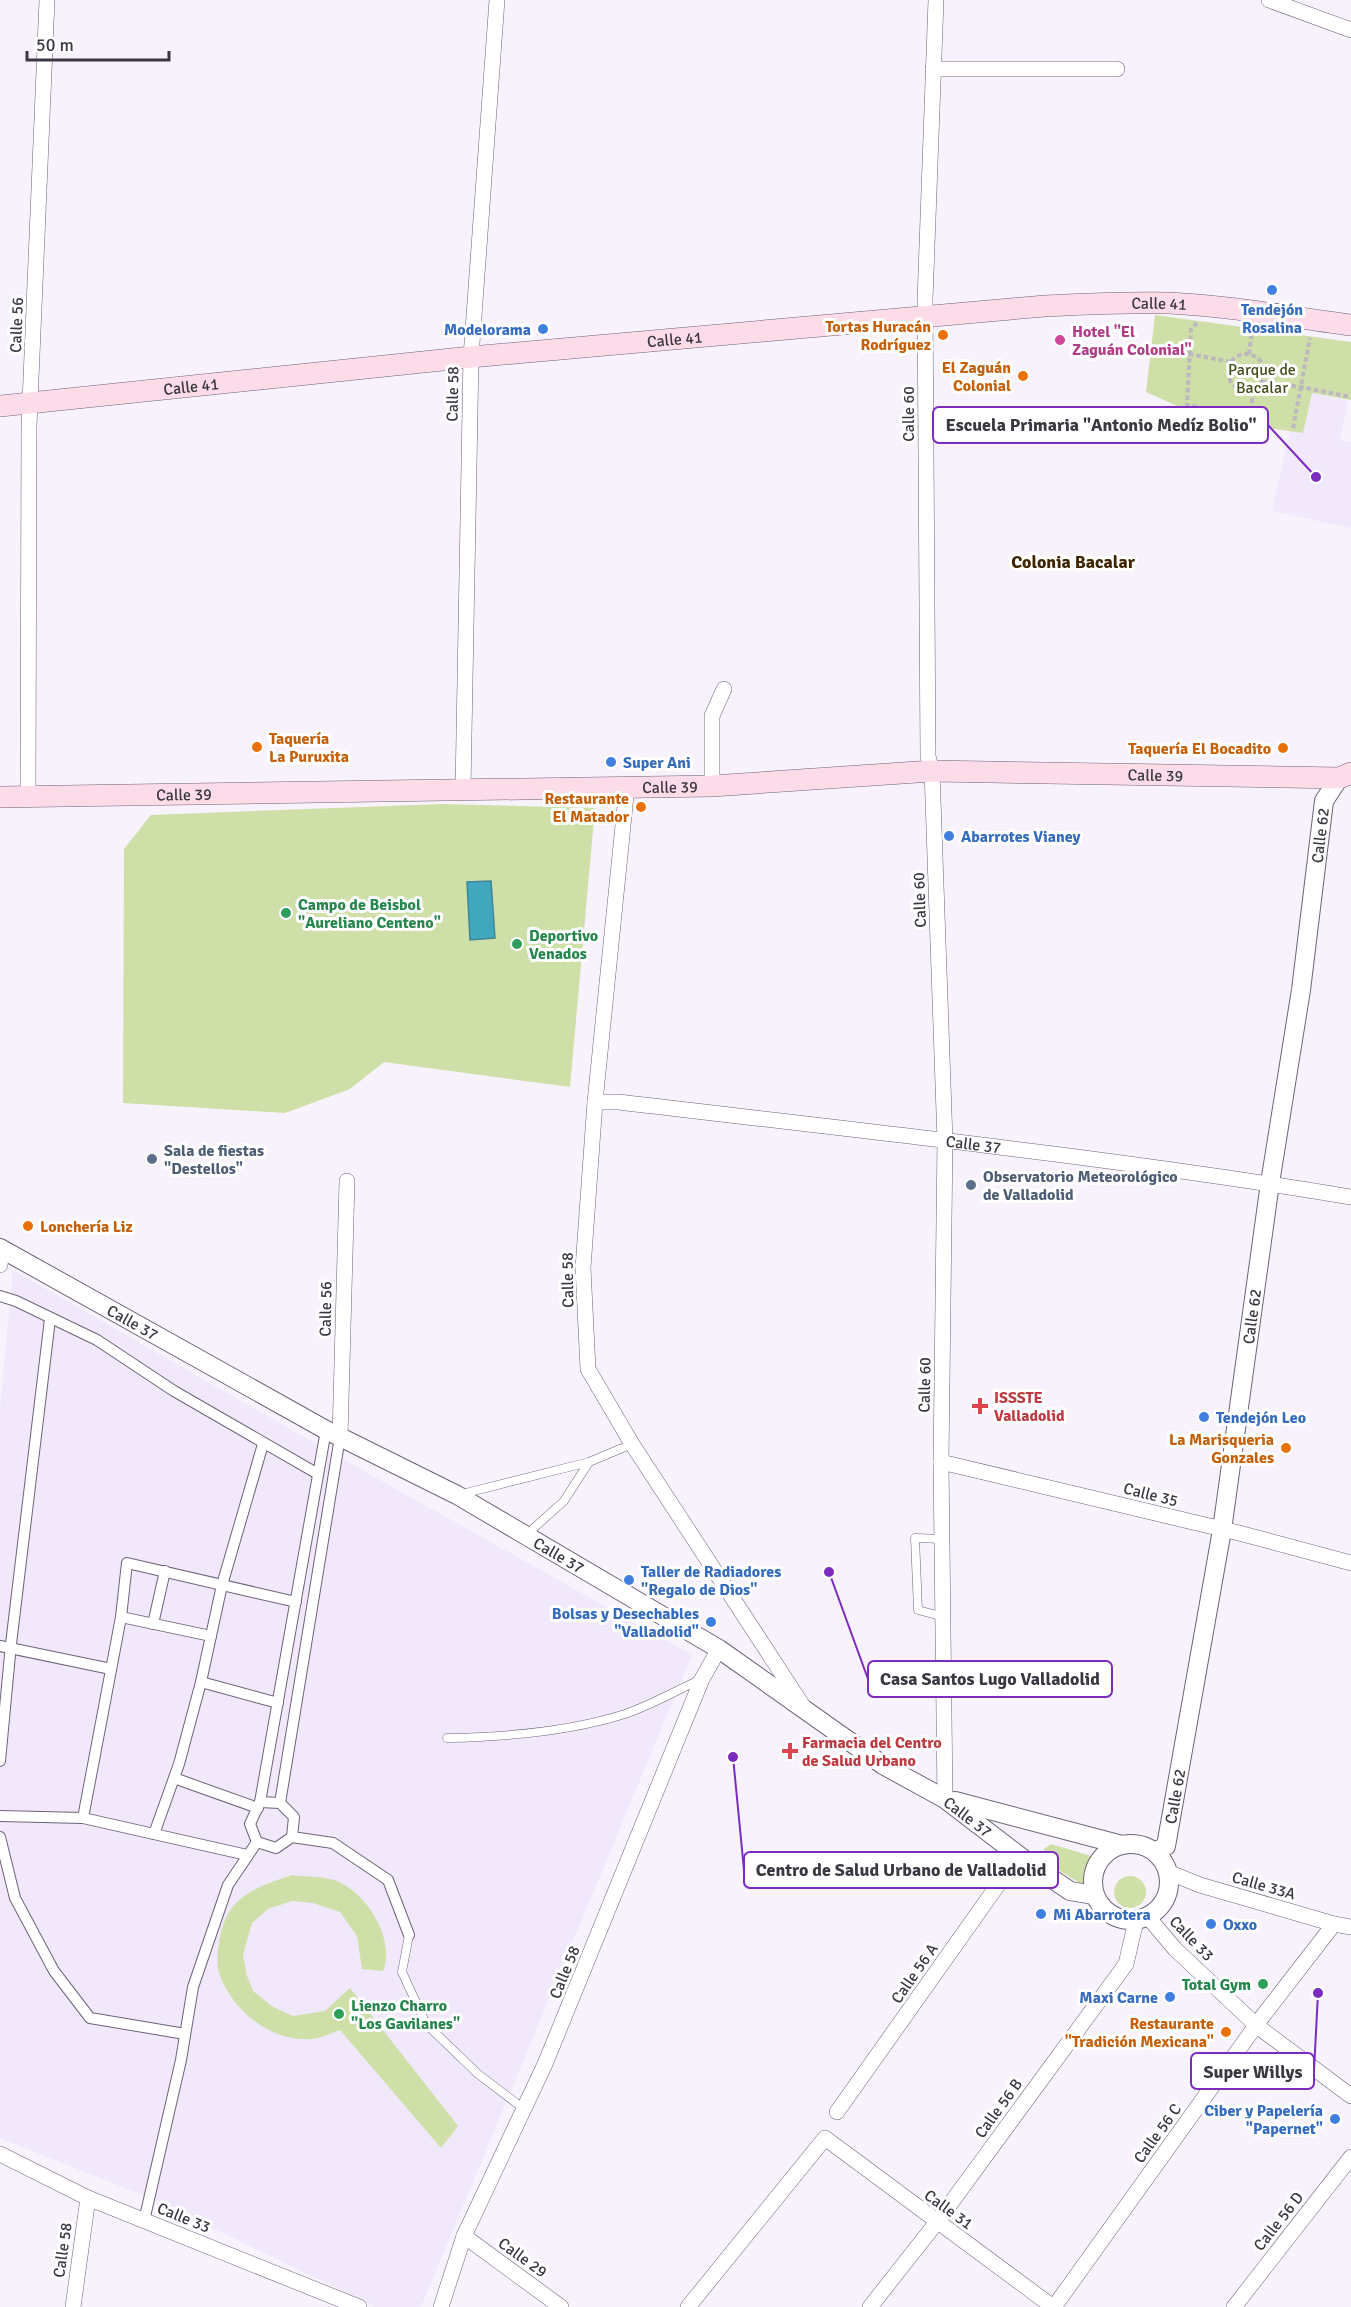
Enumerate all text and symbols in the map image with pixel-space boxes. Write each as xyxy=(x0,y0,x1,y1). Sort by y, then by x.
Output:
scale bar xyxy=(27,24,170,62)
text: 50 m xyxy=(36,34,74,56)
marker: Tendejón Rosalina xyxy=(1265,283,1279,297)
street label: Calle 41 xyxy=(1131,294,1187,315)
street label: Calle 56 xyxy=(6,297,28,353)
place label: Tendejón Rosalina xyxy=(1241,300,1303,338)
place label: Tortas Huracán Rodríguez xyxy=(825,317,931,355)
place label: Modelorama xyxy=(444,320,531,340)
marker: Modelorama xyxy=(536,322,550,336)
place label: Hotel "El Zaguán Colonial" xyxy=(1072,322,1192,360)
street label: Calle 41 xyxy=(646,327,703,352)
marker: Tortas Huracán Rodríguez xyxy=(936,328,950,342)
marker: Hotel "El Zaguán Colonial" xyxy=(1053,333,1067,347)
place label: El Zaguán Colonial xyxy=(942,358,1011,396)
park label: Parque de Bacalar xyxy=(1228,360,1296,398)
street label: Calle 58 xyxy=(443,366,463,422)
marker: El Zaguán Colonial xyxy=(1016,369,1030,383)
street label: Calle 41 xyxy=(162,374,220,400)
street label: Calle 60 xyxy=(899,386,919,442)
callout: Escuela Primaria "Antonio Medíz Bolio" xyxy=(933,407,1268,443)
text: Escuela Primaria "Antonio Medíz Bolio" xyxy=(945,414,1257,436)
district label: Colonia Bacalar xyxy=(1011,551,1136,573)
place label: Taquería La Puruxita xyxy=(269,729,349,767)
place label: Taquería El Bocadito xyxy=(1128,739,1271,759)
marker: Taquería La Puruxita xyxy=(250,740,264,754)
marker: Taquería El Bocadito xyxy=(1276,741,1290,755)
place label: Super Ani xyxy=(623,753,691,773)
marker: Super Ani xyxy=(604,755,618,769)
street label: Calle 39 xyxy=(1127,765,1183,786)
street label: Calle 39 xyxy=(642,777,698,798)
street label: Calle 39 xyxy=(156,785,212,806)
place label: Restaurante El Matador xyxy=(544,789,630,827)
marker: Restaurante El Matador xyxy=(634,800,648,814)
street label: Calle 62 xyxy=(1308,807,1334,864)
place label: Abarrotes Vianey xyxy=(961,827,1080,847)
marker: Abarrotes Vianey xyxy=(942,829,956,843)
street label: Calle 60 xyxy=(909,872,931,928)
place label: Campo de Beisbol "Aureliano Centeno" xyxy=(298,895,441,933)
marker: Campo de Beisbol "Aureliano Centeno" xyxy=(279,906,293,920)
place label: Deportivo Venados xyxy=(529,926,598,964)
marker: Deportivo Venados xyxy=(510,937,524,951)
street label: Calle 37 xyxy=(945,1132,1002,1158)
place label: Sala de fiestas "Destellos" xyxy=(164,1141,264,1179)
marker: Sala de fiestas "Destellos" xyxy=(145,1152,159,1166)
place label: Observatorio Meteorológico de Valladolid xyxy=(983,1167,1178,1205)
marker: Observatorio Meteorológico de Valladolid xyxy=(964,1178,978,1192)
place label: Lonchería Liz xyxy=(40,1217,133,1237)
marker: Lonchería Liz xyxy=(21,1219,35,1233)
street label: Calle 58 xyxy=(558,1252,578,1308)
street label: Calle 56 xyxy=(316,1281,336,1337)
street label: Calle 62 xyxy=(1239,1288,1266,1346)
street label: Calle 37 xyxy=(103,1301,161,1345)
street label: Calle 60 xyxy=(915,1357,935,1413)
place label: ISSSTE Valladolid xyxy=(994,1388,1065,1426)
marker: ISSSTE Valladolid xyxy=(971,1397,989,1415)
place label: Tendejón Leo xyxy=(1216,1408,1306,1428)
marker: Tendejón Leo xyxy=(1197,1410,1211,1424)
place label: La Marisqueria Gonzales xyxy=(1169,1430,1274,1468)
marker: La Marisqueria Gonzales xyxy=(1279,1441,1293,1455)
street label: Calle 35 xyxy=(1121,1479,1180,1511)
street label: Calle 37 xyxy=(530,1533,588,1579)
place label: Taller de Radiadores "Regalo de Dios" xyxy=(641,1562,781,1600)
marker: Taller de Radiadores "Regalo de Dios" xyxy=(622,1573,636,1587)
place label: Bolsas y Desechables "Valladolid" xyxy=(552,1604,699,1642)
marker: Bolsas y Desechables "Valladolid" xyxy=(704,1615,718,1629)
callout: Casa Santos Lugo Valladolid xyxy=(868,1661,1112,1697)
text: Casa Santos Lugo Valladolid xyxy=(880,1668,1100,1690)
place label: Farmacia del Centro de Salud Urbano xyxy=(802,1733,942,1771)
marker: Farmacia del Centro de Salud Urbano xyxy=(783,1744,797,1758)
street label: Calle 62 xyxy=(1161,1767,1190,1826)
street label: Calle 37 xyxy=(939,1793,995,1842)
callout: Centro de Salud Urbano de Valladolid xyxy=(744,1852,1058,1888)
text: Centro de Salud Urbano de Valladolid xyxy=(756,1859,1047,1881)
street label: Calle 33A xyxy=(1230,1867,1298,1905)
place label: Mi Abarrotera xyxy=(1053,1905,1151,1925)
marker: Mi Abarrotera xyxy=(1034,1907,1048,1921)
street label: Calle 33 xyxy=(1165,1912,1218,1966)
place label: Oxxo xyxy=(1223,1915,1257,1935)
marker: Oxxo xyxy=(1204,1917,1218,1931)
street label: Calle 56 A xyxy=(887,1939,943,2008)
street label: Calle 58 xyxy=(545,1943,585,2002)
place label: Total Gym xyxy=(1182,1975,1251,1995)
marker: Total Gym xyxy=(1256,1977,1270,1991)
place label: Maxi Carne xyxy=(1079,1988,1158,2008)
marker: Maxi Carne xyxy=(1163,1990,1177,2004)
place label: Lienzo Charro "Los Gavilanes" xyxy=(351,1996,460,2034)
marker: Lienzo Charro "Los Gavilanes" xyxy=(332,2007,346,2021)
place label: Restaurante "Tradición Mexicana" xyxy=(1065,2014,1214,2052)
marker: Restaurante "Tradición Mexicana" xyxy=(1219,2025,1233,2039)
callout: Super Willys xyxy=(1191,2053,1314,2089)
text: Super Willys xyxy=(1203,2061,1303,2083)
street label: Calle 56 B xyxy=(971,2075,1027,2142)
street label: Calle 56 C xyxy=(1130,2100,1186,2167)
place label: Ciber y Papelería "Papernet" xyxy=(1204,2101,1323,2139)
marker: Ciber y Papelería "Papernet" xyxy=(1328,2112,1342,2126)
street label: Calle 31 xyxy=(920,2185,977,2234)
street label: Calle 56 D xyxy=(1250,2188,1308,2255)
street label: Calle 33 xyxy=(154,2198,213,2238)
street label: Calle 58 xyxy=(49,2221,77,2279)
street label: Calle 29 xyxy=(494,2233,551,2282)

